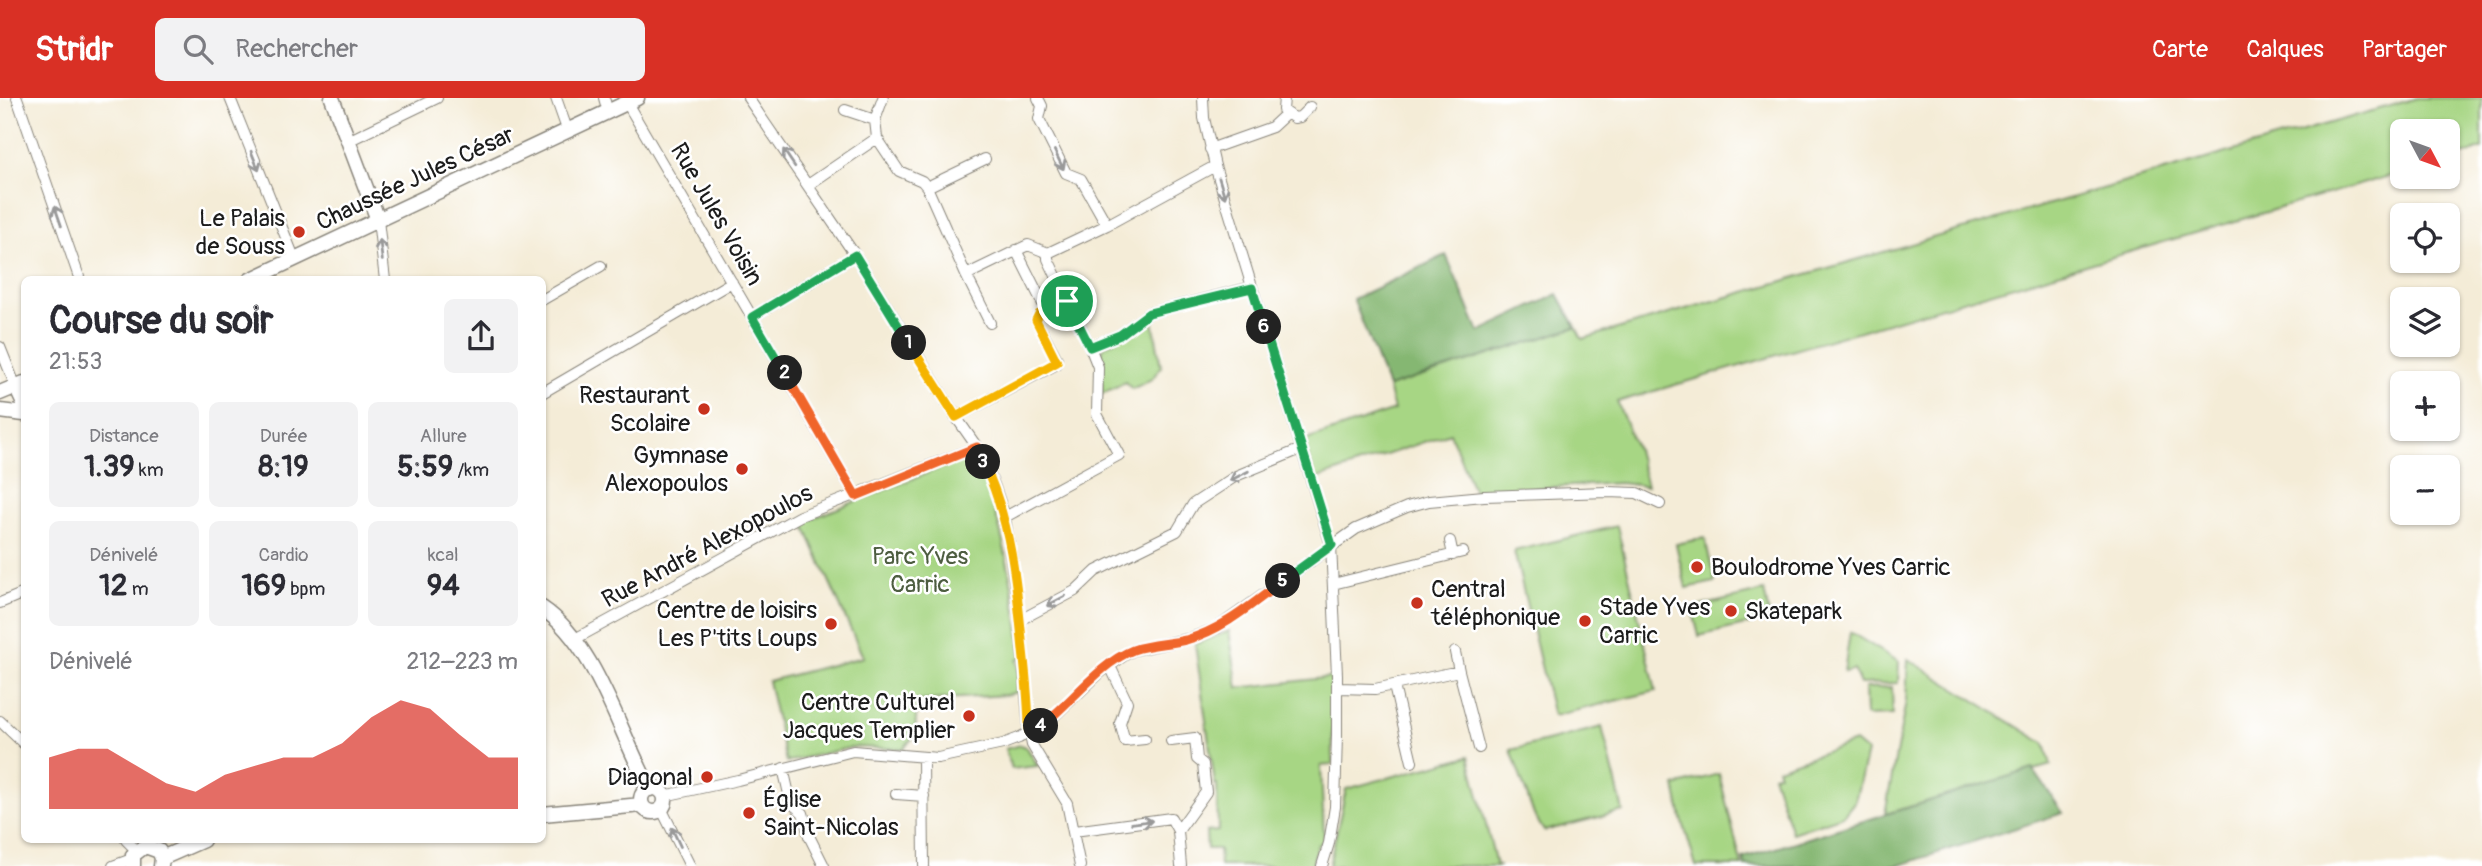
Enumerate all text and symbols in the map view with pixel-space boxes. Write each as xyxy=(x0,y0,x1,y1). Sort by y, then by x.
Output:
search box xyxy=(155,18,645,81)
text: Stridr xyxy=(35,29,113,70)
icon: search xyxy=(179,30,217,68)
text: Rechercher xyxy=(235,33,358,65)
text: Carte xyxy=(2152,35,2208,64)
text: Calques xyxy=(2246,35,2324,64)
text: Partager xyxy=(2362,35,2447,64)
north arrow xyxy=(2390,119,2460,189)
map controls xyxy=(2390,119,2460,525)
street label: Chaussée Jules César xyxy=(312,120,519,237)
street label: Rue Jules Voisin xyxy=(664,138,769,291)
one-way arrow xyxy=(782,148,796,168)
one-way arrow xyxy=(1053,149,1067,170)
one-way arrow xyxy=(250,150,263,172)
one-way arrow xyxy=(1216,177,1229,199)
button: locate xyxy=(2390,203,2460,273)
place label: Le Palais de Souss xyxy=(196,204,285,261)
one-way arrow xyxy=(50,205,63,227)
marker: Le Palais de Souss xyxy=(291,224,307,240)
one-way arrow xyxy=(375,239,388,262)
pin xyxy=(1037,271,1097,331)
icon: arrive xyxy=(1048,282,1086,320)
button: layers xyxy=(2390,287,2460,357)
text: Course du soir xyxy=(49,297,273,345)
button: share xyxy=(444,299,518,373)
pin: 6 xyxy=(1246,310,1282,344)
text: 6 xyxy=(1258,314,1269,338)
pin: 1 xyxy=(892,326,926,360)
text: 1 xyxy=(905,330,912,354)
text: 21:53 xyxy=(49,347,102,376)
pin: 2 xyxy=(768,356,802,390)
text: 2 xyxy=(779,360,790,384)
button: + xyxy=(2390,371,2460,441)
place label: Restaurant Scolaire xyxy=(579,381,690,438)
marker: Restaurant Scolaire xyxy=(696,401,712,417)
text: Distance xyxy=(89,424,159,448)
text: Durée xyxy=(260,424,307,448)
text: Allure xyxy=(420,424,467,448)
place label: Gymnase Alexopoulos xyxy=(604,441,728,498)
pin: 3 xyxy=(965,444,1000,480)
text: 1.39 xyxy=(84,448,135,485)
text: 8:19 xyxy=(258,448,309,485)
text: 5:59 xyxy=(397,448,453,485)
text: 3 xyxy=(977,449,988,473)
button: − xyxy=(2390,455,2460,525)
text: km xyxy=(135,458,164,482)
text: /km xyxy=(453,458,489,482)
marker: Gymnase Alexopoulos xyxy=(734,461,750,477)
one-way arrow xyxy=(1229,469,1250,483)
street label: Rue André Alexopoulos xyxy=(597,479,818,614)
park label: Parc Yves Carric xyxy=(872,542,969,599)
text: Dénivelé xyxy=(89,543,158,567)
text: Cardio xyxy=(259,543,308,567)
text: kcal xyxy=(428,543,459,567)
place label: Boulodrome Yves Carric xyxy=(1711,553,1951,582)
marker: Boulodrome Yves Carric xyxy=(1689,559,1705,575)
pin: 5 xyxy=(1266,564,1300,598)
text: 12 xyxy=(99,567,128,604)
text: 169 xyxy=(242,567,286,604)
text: 94 xyxy=(427,567,460,604)
text: 5 xyxy=(1277,568,1288,592)
place label: Central téléphonique xyxy=(1430,575,1560,632)
text: m xyxy=(128,577,149,601)
text: bpm xyxy=(286,577,325,601)
place label: Stade Yves Carric xyxy=(1599,593,1710,650)
one-way arrow xyxy=(1046,595,1067,608)
marker: Central téléphonique xyxy=(1409,595,1425,611)
place label: Centre de loisirs Les P'tits Loups xyxy=(656,596,817,653)
place label: Skatepark xyxy=(1745,597,1842,626)
marker: Skatepark xyxy=(1723,603,1739,619)
marker: Stade Yves Carric xyxy=(1577,613,1593,629)
marker: Centre de loisirs Les P'tits Loups xyxy=(823,616,839,632)
text: Dénivelé xyxy=(49,647,133,676)
text: 212–223 m xyxy=(406,647,518,676)
place label: Centre Culturel Jacques Templier xyxy=(783,688,955,745)
marker: Centre Culturel Jacques Templier xyxy=(961,708,977,724)
pin: 4 xyxy=(1024,708,1058,744)
text: 4 xyxy=(1035,713,1046,737)
place label: Diagonal xyxy=(607,763,693,792)
marker: Diagonal xyxy=(699,769,715,785)
place label: Église Saint-Nicolas xyxy=(763,785,899,842)
marker: Église Saint-Nicolas xyxy=(741,805,757,821)
one-way arrow xyxy=(1130,816,1152,829)
one-way arrow xyxy=(669,827,683,848)

